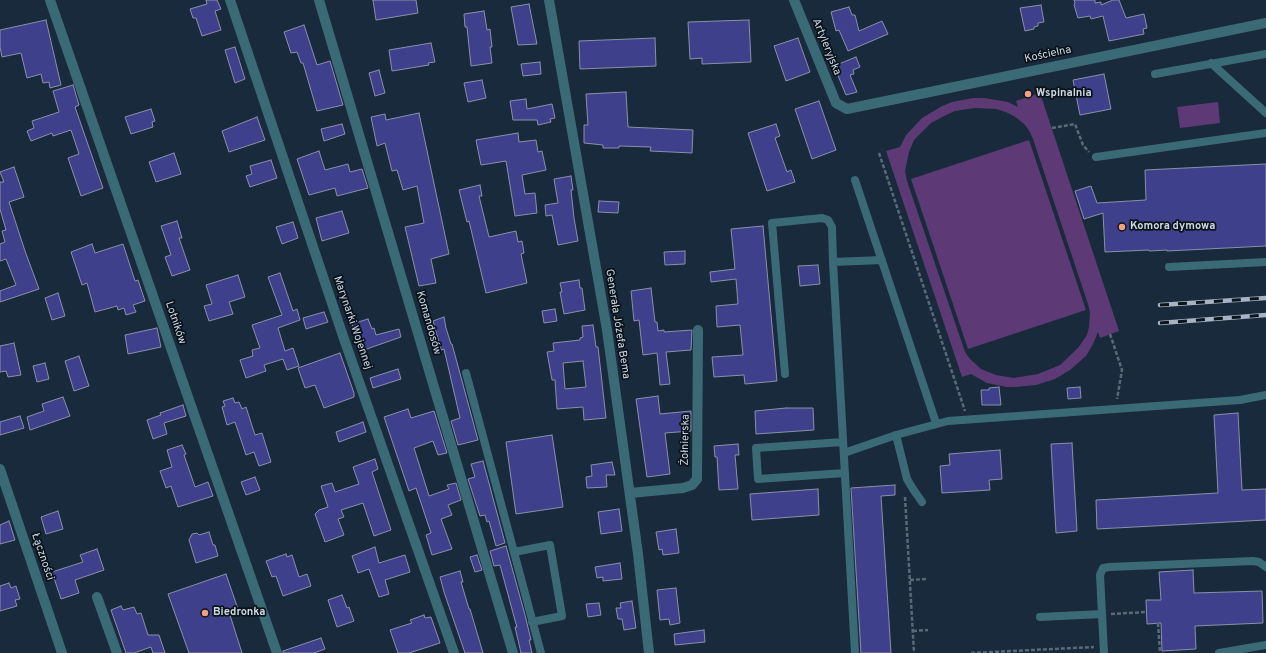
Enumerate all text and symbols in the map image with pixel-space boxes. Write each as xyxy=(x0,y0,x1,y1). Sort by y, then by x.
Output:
street label: Artyleryjska xyxy=(809,17,843,77)
street label: Kościelna xyxy=(1023,44,1073,66)
place label: Wspinalnia xyxy=(1036,87,1092,101)
marker: Wspinalnia xyxy=(1023,89,1033,99)
place label: Komora dymowa xyxy=(1130,220,1215,234)
marker: Komora dymowa xyxy=(1117,222,1127,232)
street label: Generała Józefa Bema xyxy=(602,268,632,380)
street label: Marynarki Wojennej xyxy=(330,275,374,371)
street label: Komandosów xyxy=(413,289,443,357)
street label: Lotników xyxy=(162,300,188,346)
street label: Żołnierska xyxy=(679,414,693,466)
street label: Łączności xyxy=(28,532,56,582)
place label: Biedronka xyxy=(213,606,265,620)
marker: Biedronka xyxy=(200,608,210,618)

